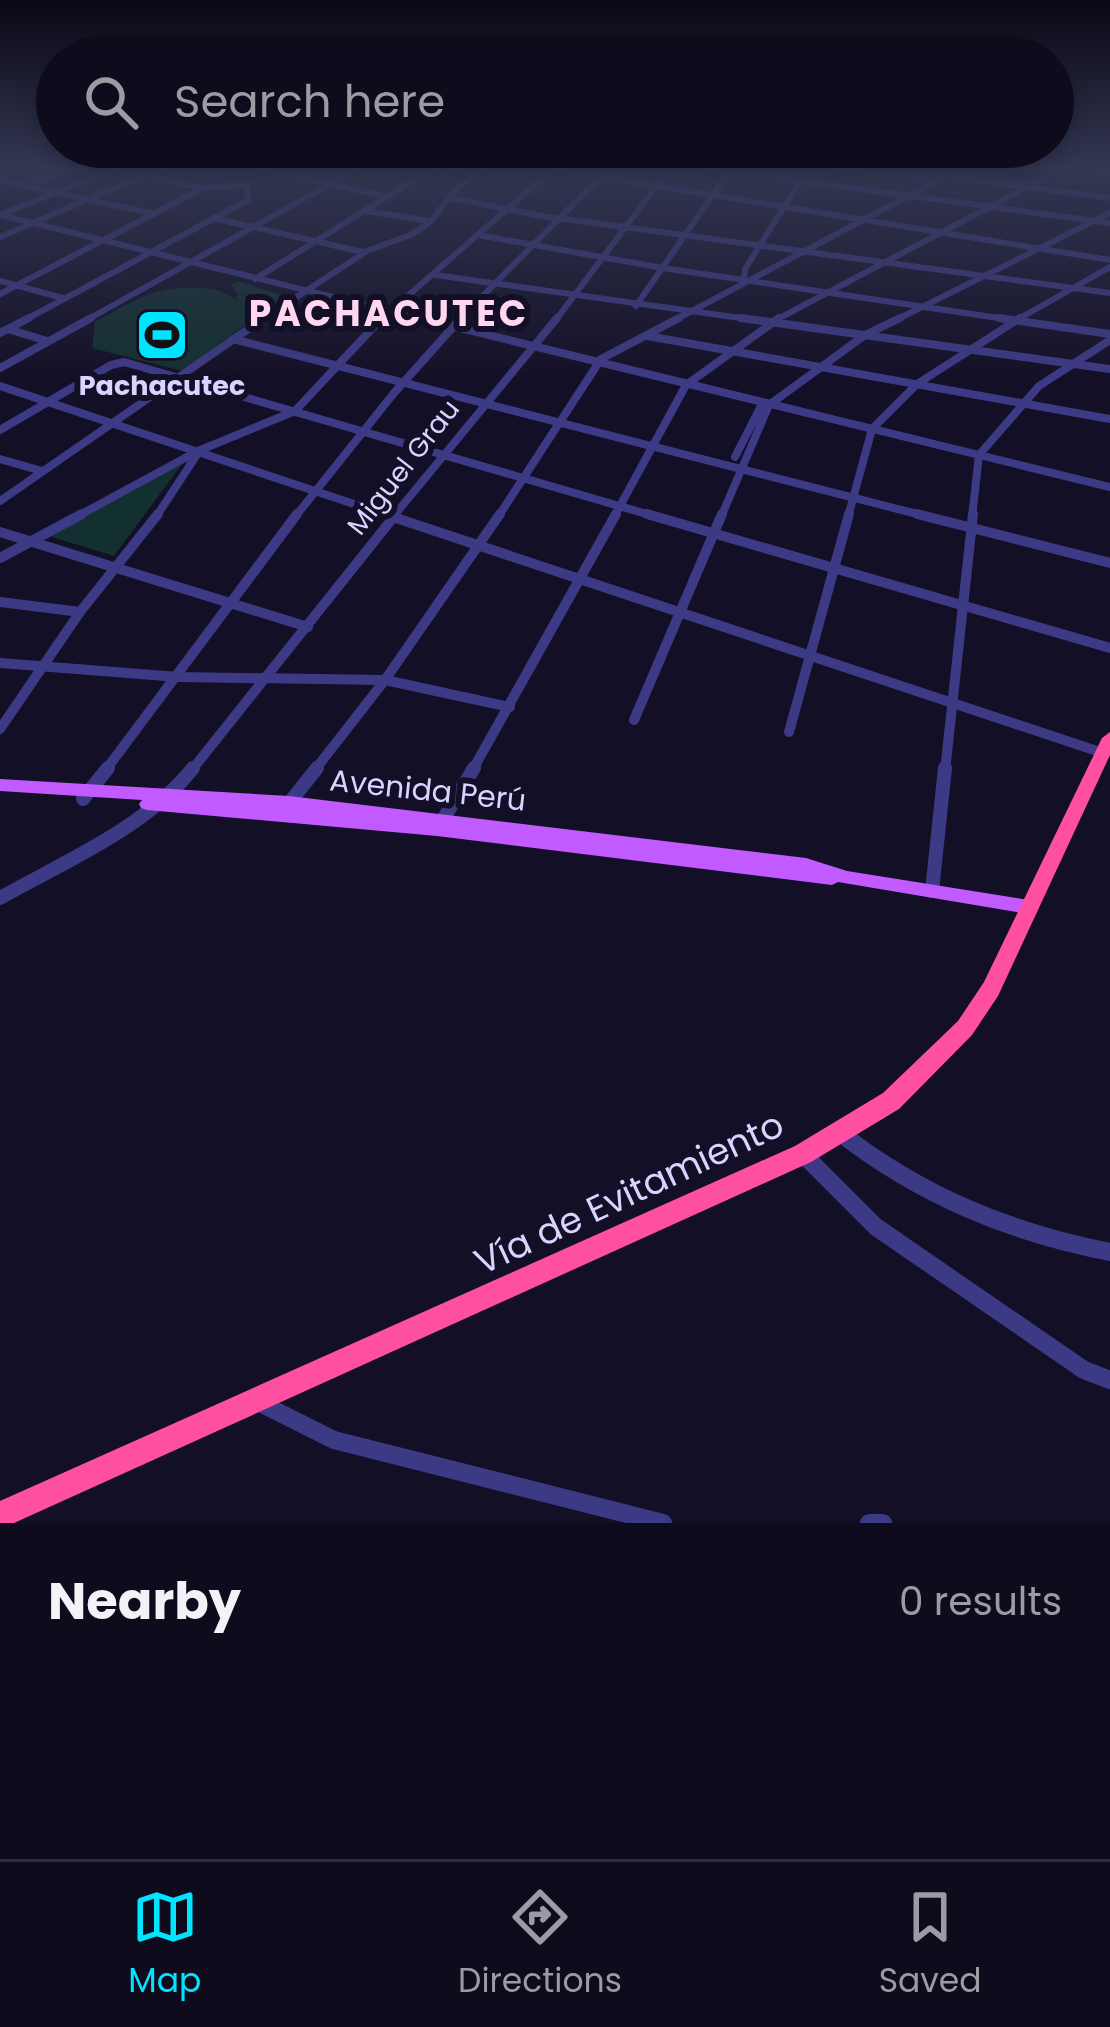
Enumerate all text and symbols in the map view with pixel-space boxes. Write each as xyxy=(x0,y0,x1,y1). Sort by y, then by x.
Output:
search box xyxy=(36,36,1074,168)
icon: search xyxy=(78,69,144,135)
text: Search here xyxy=(174,70,445,133)
district label: PACHACUTEC xyxy=(249,288,529,339)
sports icon: Pachacutec xyxy=(134,307,190,363)
place label: Pachacutec xyxy=(79,367,245,404)
street label: Miguel Grau xyxy=(338,392,468,542)
street label: Avenida Perú xyxy=(328,758,528,822)
street label: Vía de Evitamiento xyxy=(466,1099,792,1287)
text: Nearby xyxy=(48,1565,241,1637)
text: 0 results xyxy=(899,1574,1062,1629)
tab: Map xyxy=(128,1884,201,2006)
tab: Directions xyxy=(458,1884,622,2006)
tab: Saved xyxy=(879,1884,982,2006)

